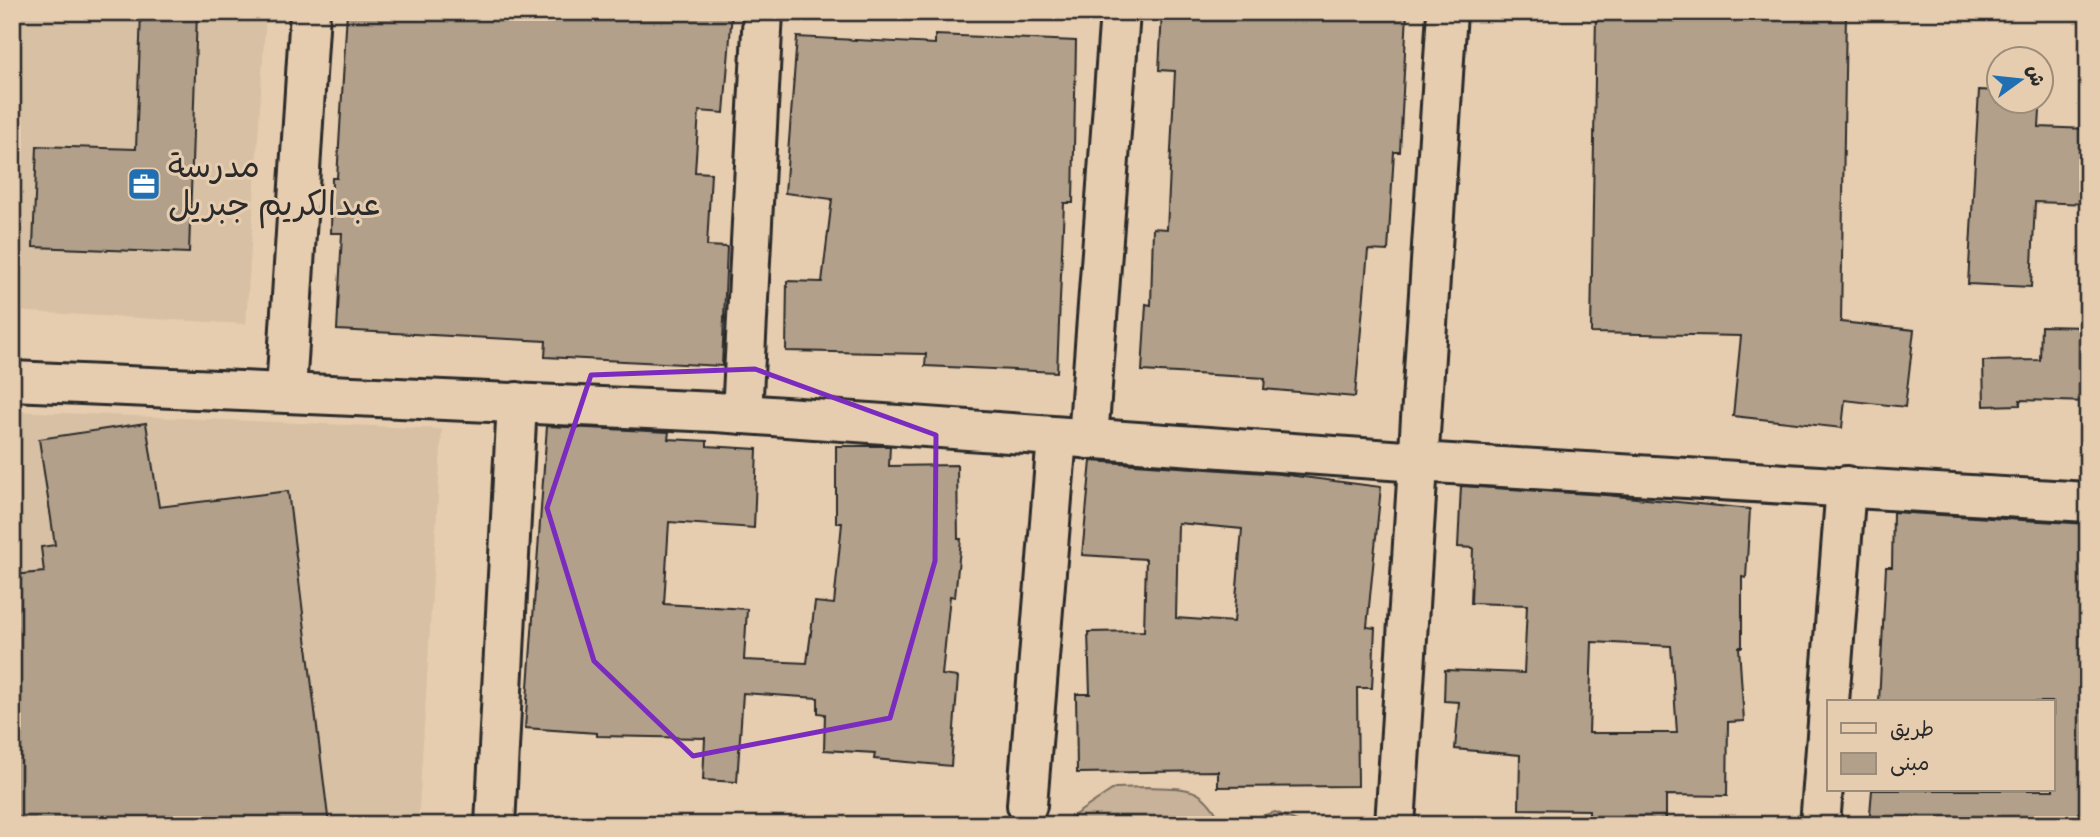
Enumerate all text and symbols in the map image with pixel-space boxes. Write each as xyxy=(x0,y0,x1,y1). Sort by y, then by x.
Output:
north arrow xyxy=(1984,46,2054,116)
text: ش xyxy=(2021,63,2050,89)
place label: مدرسة عبدالكريم جبريل xyxy=(168,145,381,229)
office icon: مدرسة عبدالكريم جبريل xyxy=(125,165,163,203)
legend xyxy=(1827,700,2054,792)
text: طريق xyxy=(1890,716,1934,742)
text: مبنى xyxy=(1890,750,1929,777)

